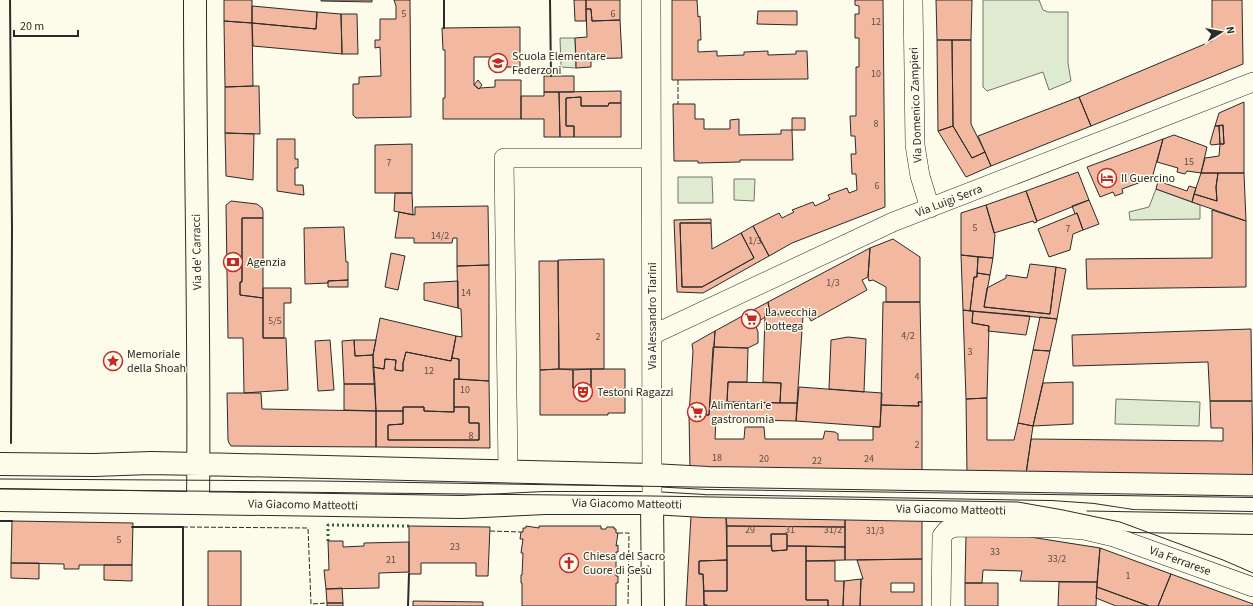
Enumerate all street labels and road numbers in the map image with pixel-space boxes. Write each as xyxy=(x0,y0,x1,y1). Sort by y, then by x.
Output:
street label: Via Domenico Zampieri xyxy=(905,47,927,163)
street label: Via Luigi Serra xyxy=(913,180,985,222)
street label: Via de' Carracci xyxy=(188,214,206,290)
street label: Via Alessandro Tiarini xyxy=(644,262,661,370)
street label: Via Giacomo Matteotti xyxy=(572,495,682,513)
street label: Via Giacomo Matteotti xyxy=(248,496,358,514)
street label: Via Giacomo Matteotti xyxy=(896,501,1006,519)
street label: Via Ferrarese xyxy=(1147,542,1213,580)

